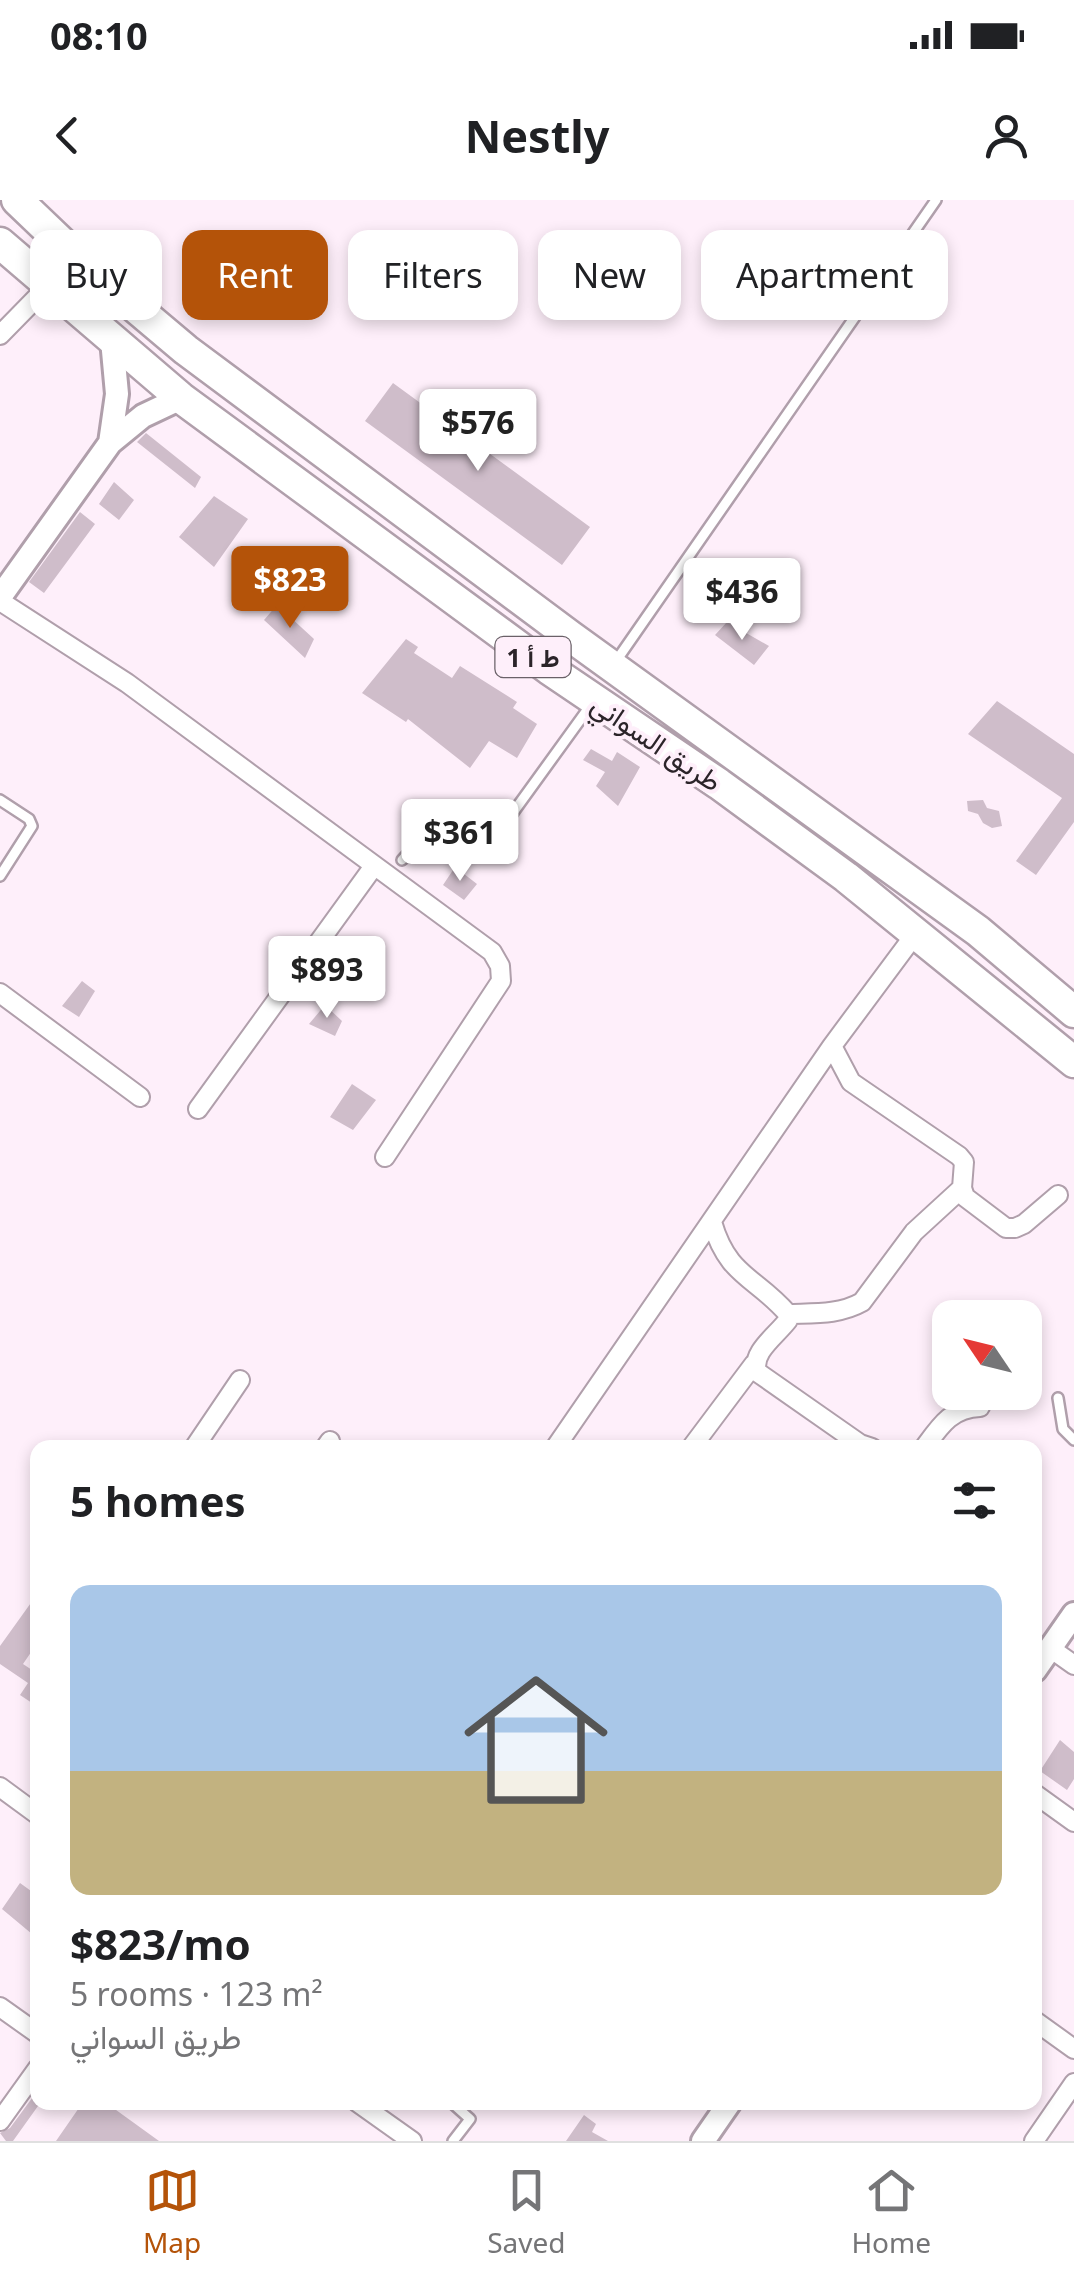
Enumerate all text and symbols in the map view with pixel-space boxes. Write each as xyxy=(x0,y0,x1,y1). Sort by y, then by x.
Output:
text: 08:10 xyxy=(50,9,148,61)
text: Nestly xyxy=(465,105,609,166)
icon: back xyxy=(40,108,95,163)
icon: person xyxy=(979,108,1034,163)
chip: Buy xyxy=(30,230,162,320)
chip: Rent xyxy=(182,230,328,320)
chip: Filters xyxy=(348,230,518,320)
chip: New xyxy=(538,230,681,320)
chip: Apartment xyxy=(701,230,948,320)
pin: $576 xyxy=(419,389,537,474)
text: $576 xyxy=(441,400,515,443)
pin: $823 xyxy=(231,546,349,631)
text: $823 xyxy=(253,557,327,600)
pin: $436 xyxy=(683,558,801,643)
text: $436 xyxy=(705,569,779,612)
road number: ط أ 1 xyxy=(496,637,570,677)
street label: طريق السواني xyxy=(581,684,730,804)
pin: $361 xyxy=(401,799,519,884)
text: $361 xyxy=(423,810,497,853)
pin: $893 xyxy=(268,936,386,1021)
text: $893 xyxy=(290,947,364,990)
north arrow xyxy=(932,1300,1042,1410)
map controls xyxy=(932,1300,1042,1410)
text: 5 homes xyxy=(70,1472,246,1529)
icon: filters xyxy=(947,1473,1002,1528)
icon: home xyxy=(446,1650,626,1830)
text: $823/mo xyxy=(70,1915,251,1972)
text: 5 rooms · 123 m² xyxy=(70,1972,323,2015)
text: طريق السواني xyxy=(70,2015,241,2058)
tab: Map xyxy=(143,2163,201,2261)
tab: Saved xyxy=(487,2163,565,2261)
tab: Home xyxy=(851,2163,931,2261)

